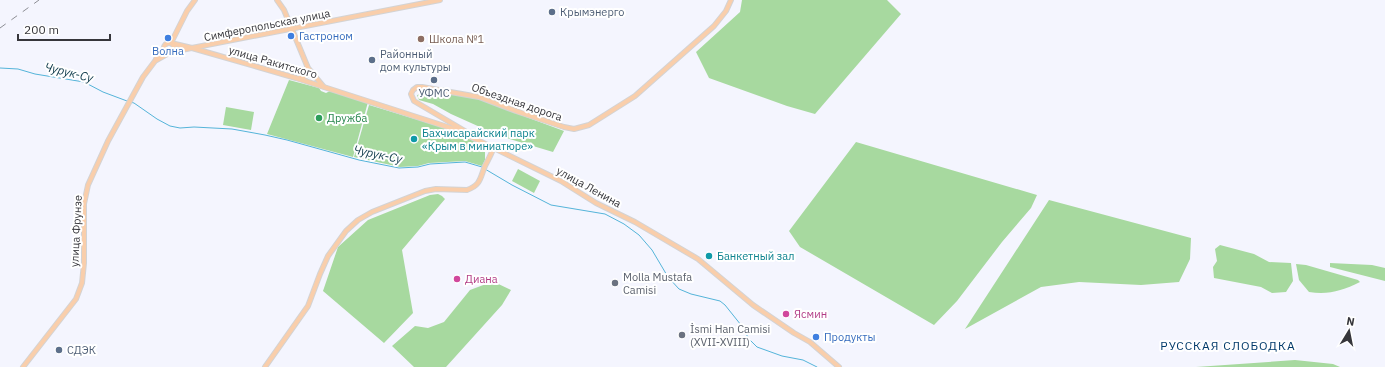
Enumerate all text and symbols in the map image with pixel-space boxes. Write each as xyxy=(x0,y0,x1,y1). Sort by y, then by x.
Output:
place label: Крымэнерго xyxy=(560,5,625,19)
street label: Симферопольская улица xyxy=(203,6,332,44)
marker: Крымэнерго xyxy=(547,7,557,17)
scale bar xyxy=(18,16,110,42)
text: 200 m xyxy=(24,22,59,37)
place label: Гастроном xyxy=(299,29,353,43)
marker: Гастроном xyxy=(286,31,296,41)
place label: Школа №1 xyxy=(429,32,484,46)
marker: Волна xyxy=(163,33,173,43)
marker: Школа №1 xyxy=(416,34,426,44)
street label: улица Ракитского xyxy=(227,43,319,81)
place label: Волна xyxy=(152,44,184,58)
place label: Районный дом культуры xyxy=(380,47,451,74)
marker: Районный дом культуры xyxy=(367,55,377,65)
water label: Чурук-Су xyxy=(43,59,96,86)
marker: УФМС xyxy=(429,75,439,85)
street label: Объездная дорога xyxy=(470,80,564,124)
place label: УФМС xyxy=(418,86,450,100)
place label: Дружба xyxy=(327,111,367,125)
marker: Дружба xyxy=(314,113,324,123)
place label: Бахчисарайский парк «Крым в миниатюре» xyxy=(422,126,535,153)
marker: Бахчисарайский парк «Крым в миниатюре» xyxy=(409,134,419,144)
water label: Чурук-Су xyxy=(352,142,405,167)
street label: улица Ленина xyxy=(554,163,624,211)
street label: улица Фрунзе xyxy=(67,195,85,267)
place label: Банкетный зал xyxy=(717,249,794,263)
marker: Банкетный зал xyxy=(704,251,714,261)
place label: Molla Mustafa Camisi xyxy=(623,270,692,297)
place label: Диана xyxy=(465,272,498,286)
marker: Диана xyxy=(452,274,462,284)
marker: Molla Mustafa Camisi xyxy=(610,278,620,288)
place label: Ясмин xyxy=(794,307,827,321)
marker: Ясмин xyxy=(781,309,791,319)
north arrow xyxy=(1329,311,1369,351)
text: N xyxy=(1346,314,1356,329)
place label: İsmi Han Camisi (XVII-XVIII) xyxy=(690,322,770,349)
marker: İsmi Han Camisi (XVII-XVIII) xyxy=(677,330,687,340)
place label: Продукты xyxy=(824,330,875,344)
marker: Продукты xyxy=(811,332,821,342)
district label: РУССКАЯ СЛОБОДКА xyxy=(1160,338,1296,353)
place label: СДЭК xyxy=(67,343,96,357)
marker: СДЭК xyxy=(54,345,64,355)

